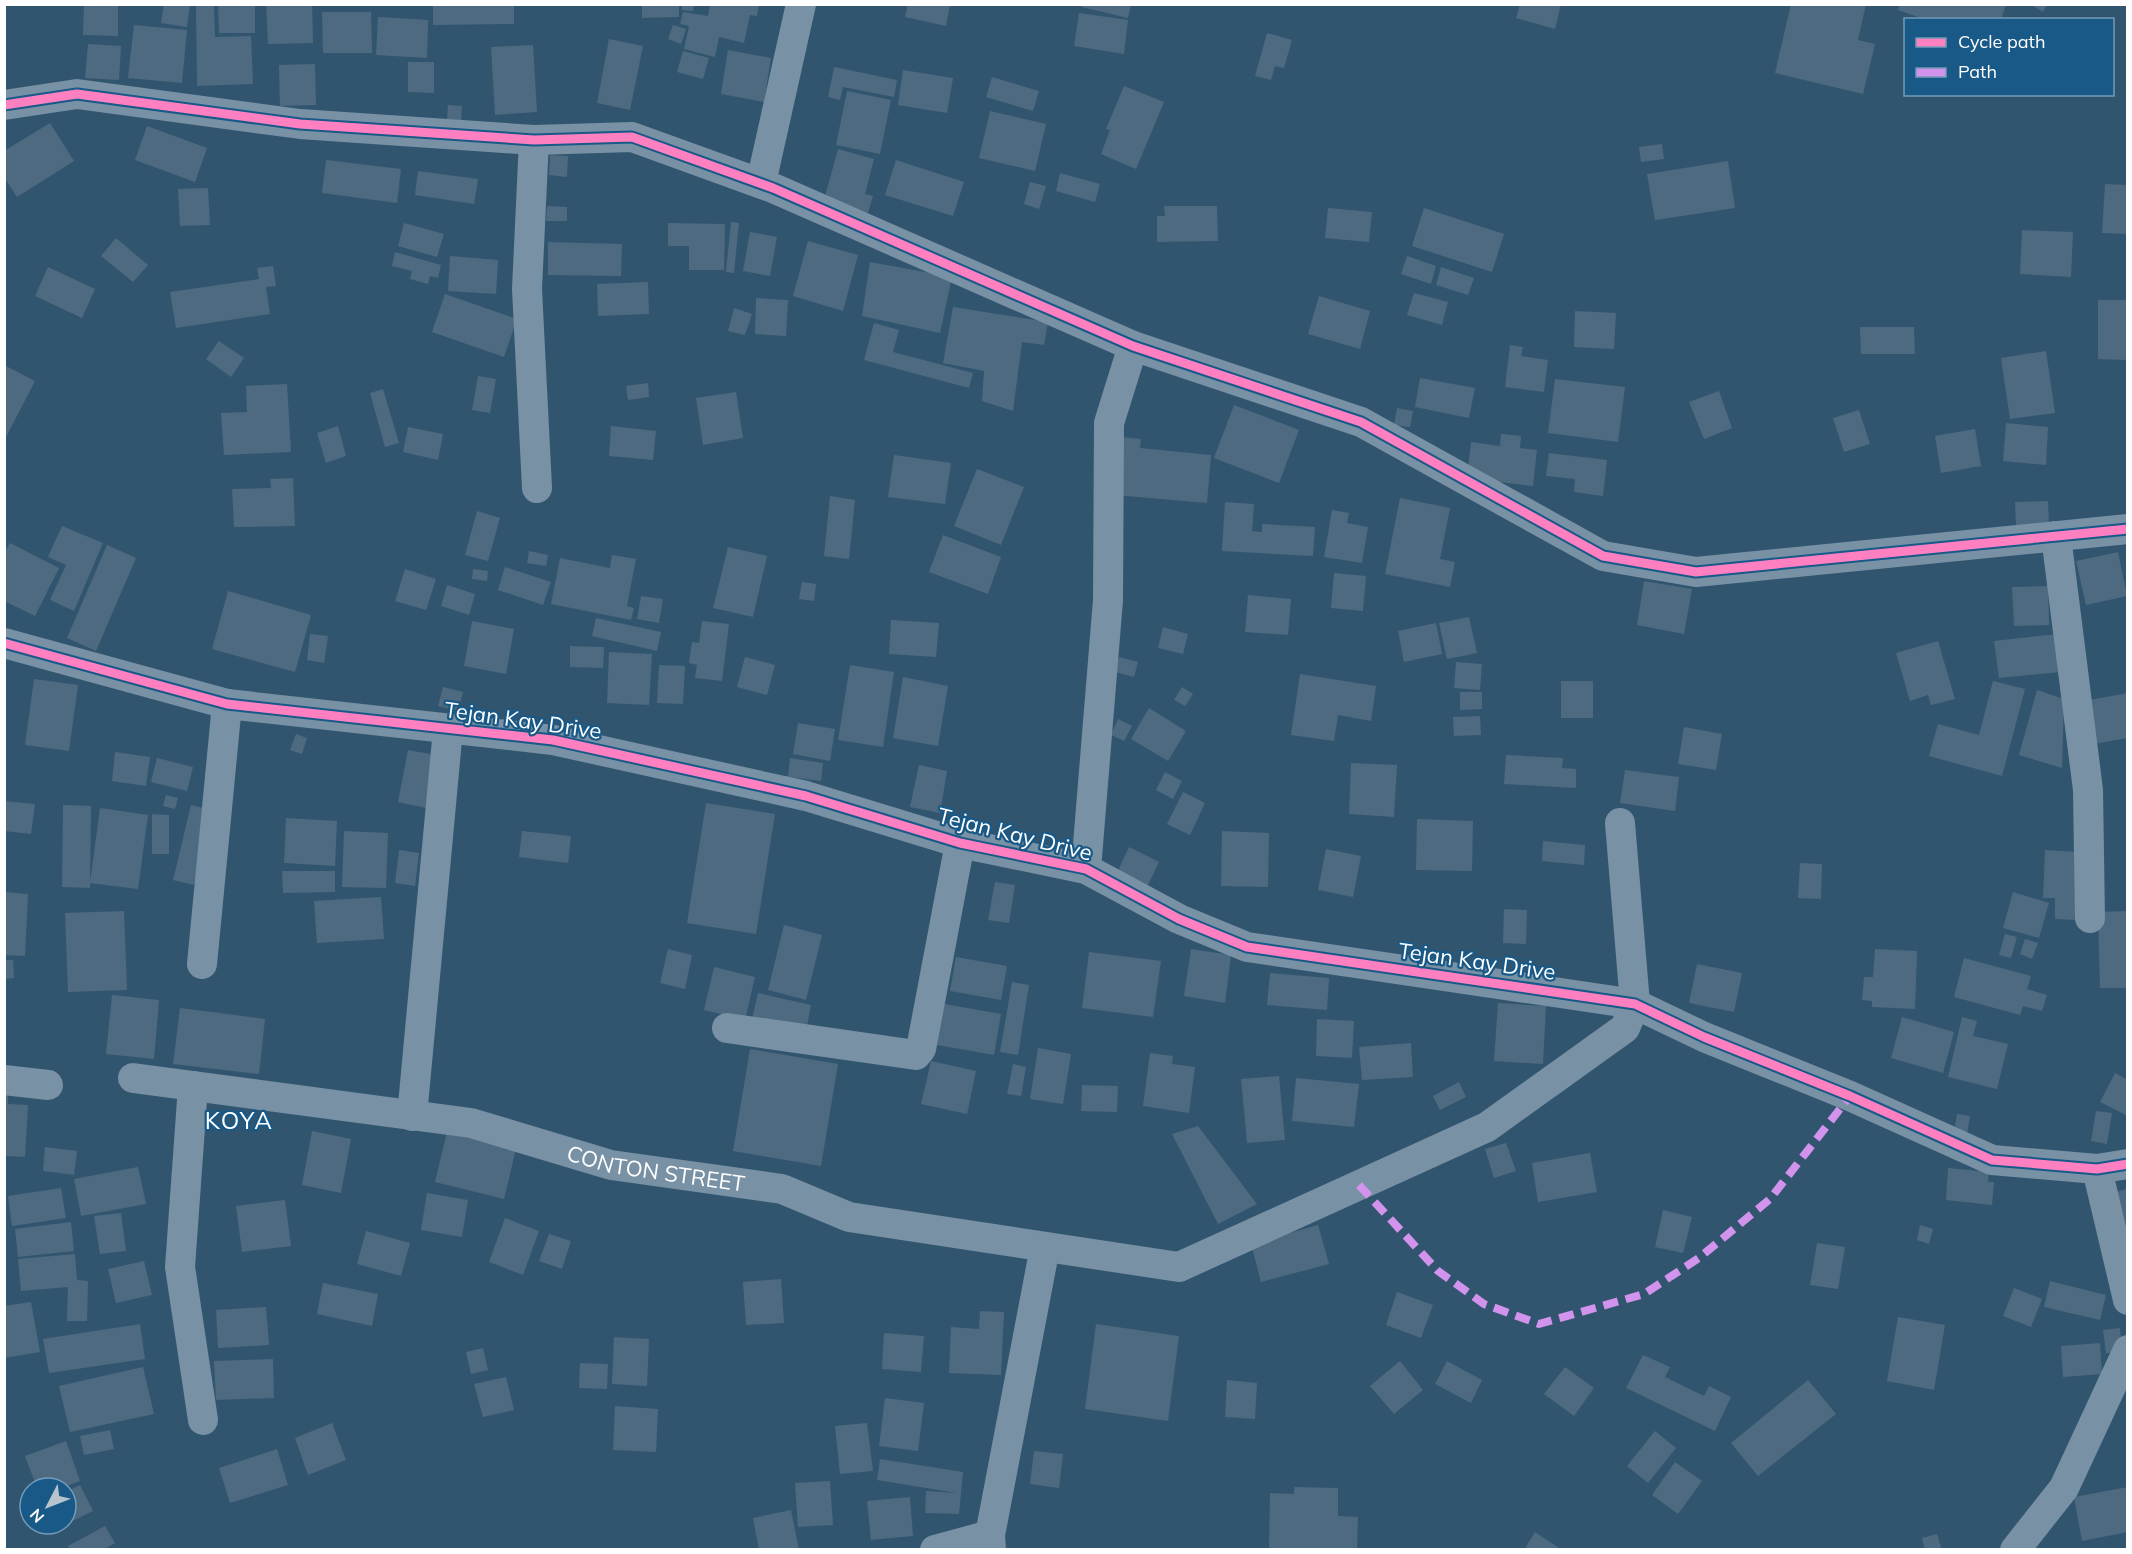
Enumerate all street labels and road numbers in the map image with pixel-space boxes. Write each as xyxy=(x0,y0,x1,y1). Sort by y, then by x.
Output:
street label: Tejan Kay Drive xyxy=(443,695,603,745)
street label: Tejan Kay Drive xyxy=(935,801,1095,867)
street label: Tejan Kay Drive xyxy=(1397,936,1557,986)
street label: CONTON STREET xyxy=(564,1139,747,1198)

